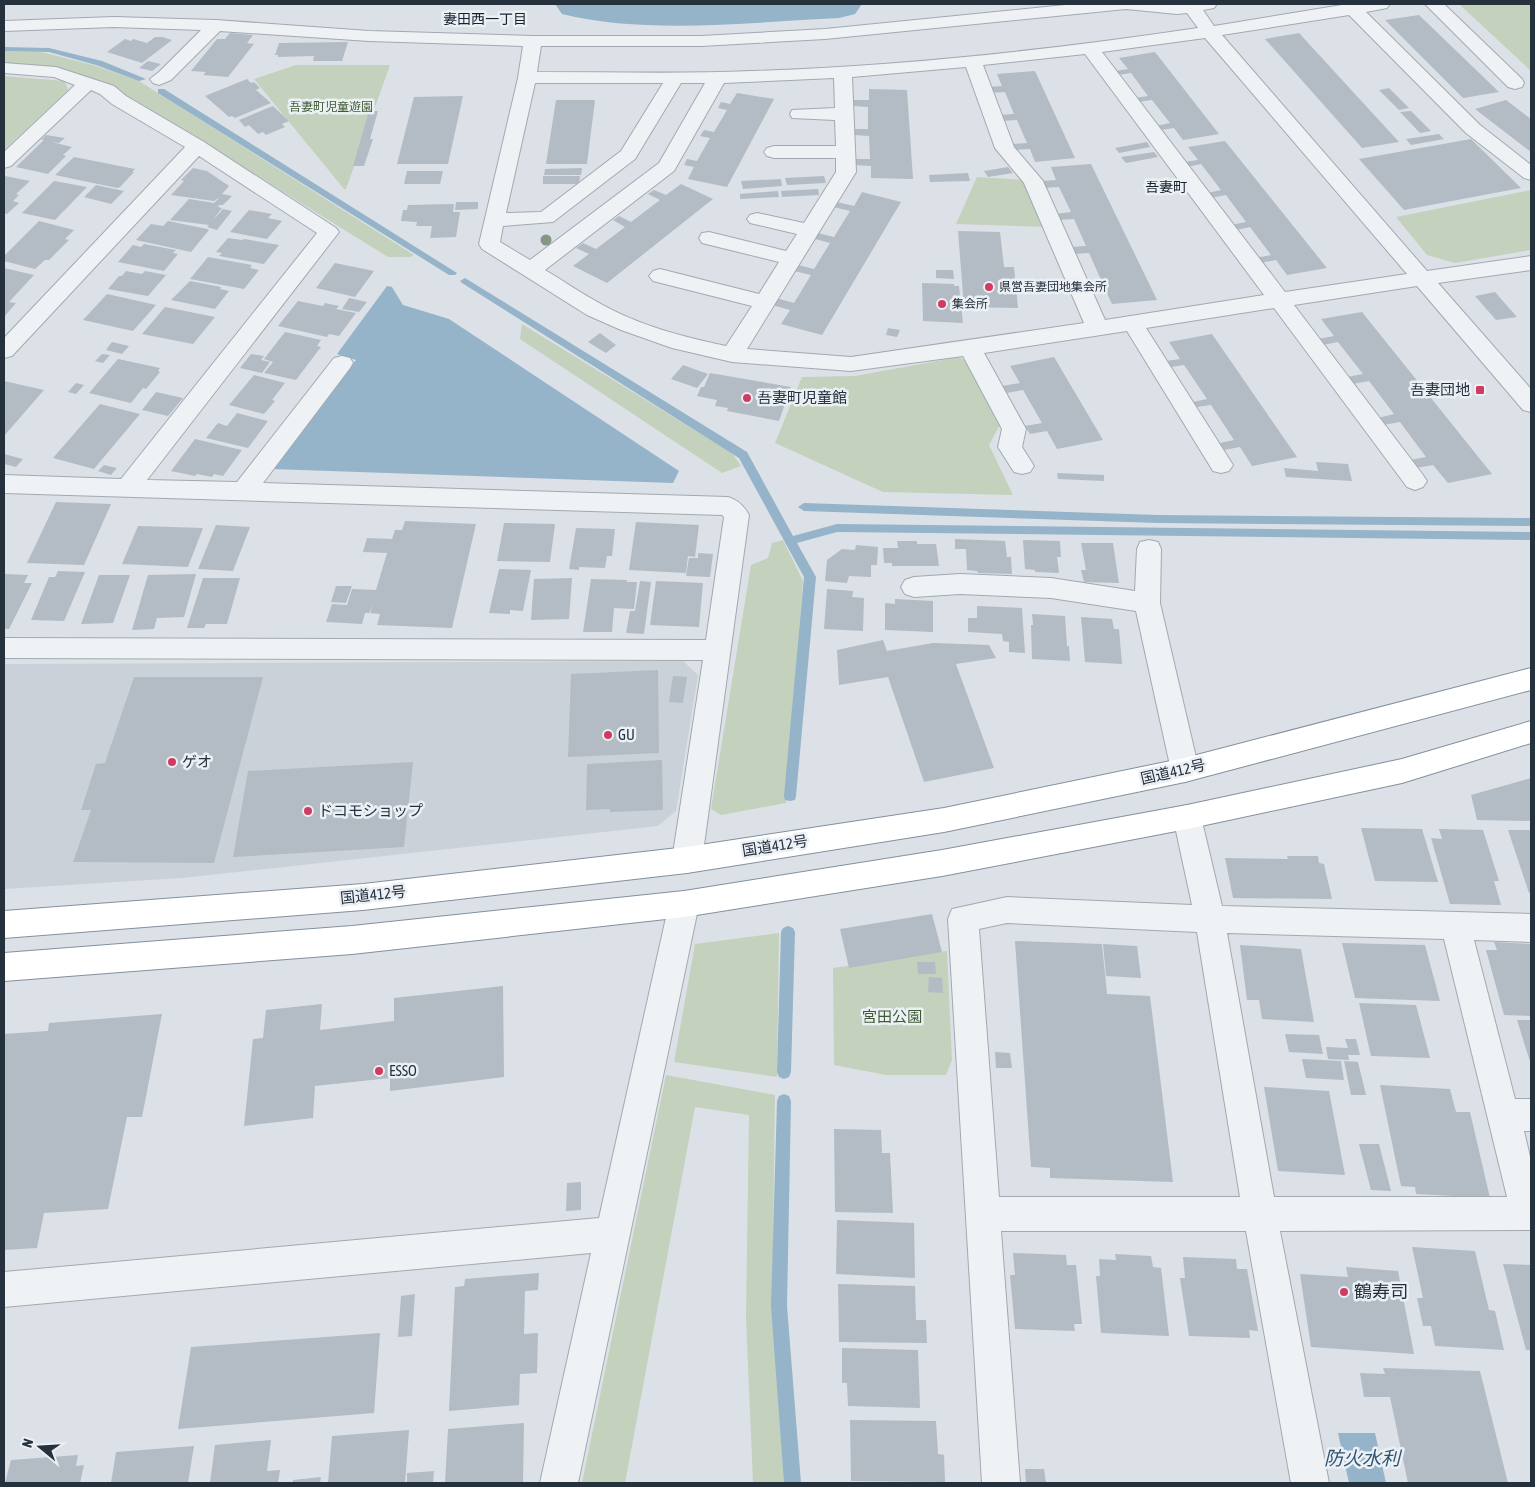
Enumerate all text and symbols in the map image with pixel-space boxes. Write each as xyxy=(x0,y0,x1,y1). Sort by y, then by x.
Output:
district label: 妻田西一丁目 xyxy=(443,11,527,27)
park label: 吾妻町児童遊園 xyxy=(289,100,373,114)
district label: 吾妻町 xyxy=(1145,179,1187,195)
place label: 県営吾妻団地集会所 xyxy=(999,280,1107,294)
marker: 県営吾妻団地集会所 xyxy=(983,281,995,293)
place label: 集会所 xyxy=(952,297,988,311)
marker: 集会所 xyxy=(936,298,948,310)
place label: 吾妻団地 xyxy=(1410,381,1470,398)
marker: 吾妻団地 xyxy=(1474,384,1486,396)
place label: 吾妻町児童館 xyxy=(757,389,847,406)
marker: 吾妻町児童館 xyxy=(741,392,753,404)
place label: GU xyxy=(618,726,635,743)
marker: GU xyxy=(602,729,614,741)
place label: ゲオ xyxy=(182,753,212,770)
marker: ゲオ xyxy=(166,756,178,768)
street label: 国道412号 xyxy=(1139,756,1207,787)
place label: ドコモショップ xyxy=(318,802,423,819)
marker: ドコモショップ xyxy=(302,805,314,817)
street label: 国道412号 xyxy=(741,832,809,859)
street label: 国道412号 xyxy=(339,883,407,906)
park label: 宮田公園 xyxy=(862,1008,922,1025)
place label: ESSO xyxy=(389,1062,417,1079)
marker: ESSO xyxy=(373,1065,385,1077)
place label: 鶴寿司 xyxy=(1354,1281,1408,1302)
marker: 鶴寿司 xyxy=(1338,1286,1350,1298)
north arrow xyxy=(15,1422,65,1472)
text: N xyxy=(19,1437,37,1449)
water label: 防火水利 xyxy=(1324,1447,1403,1469)

